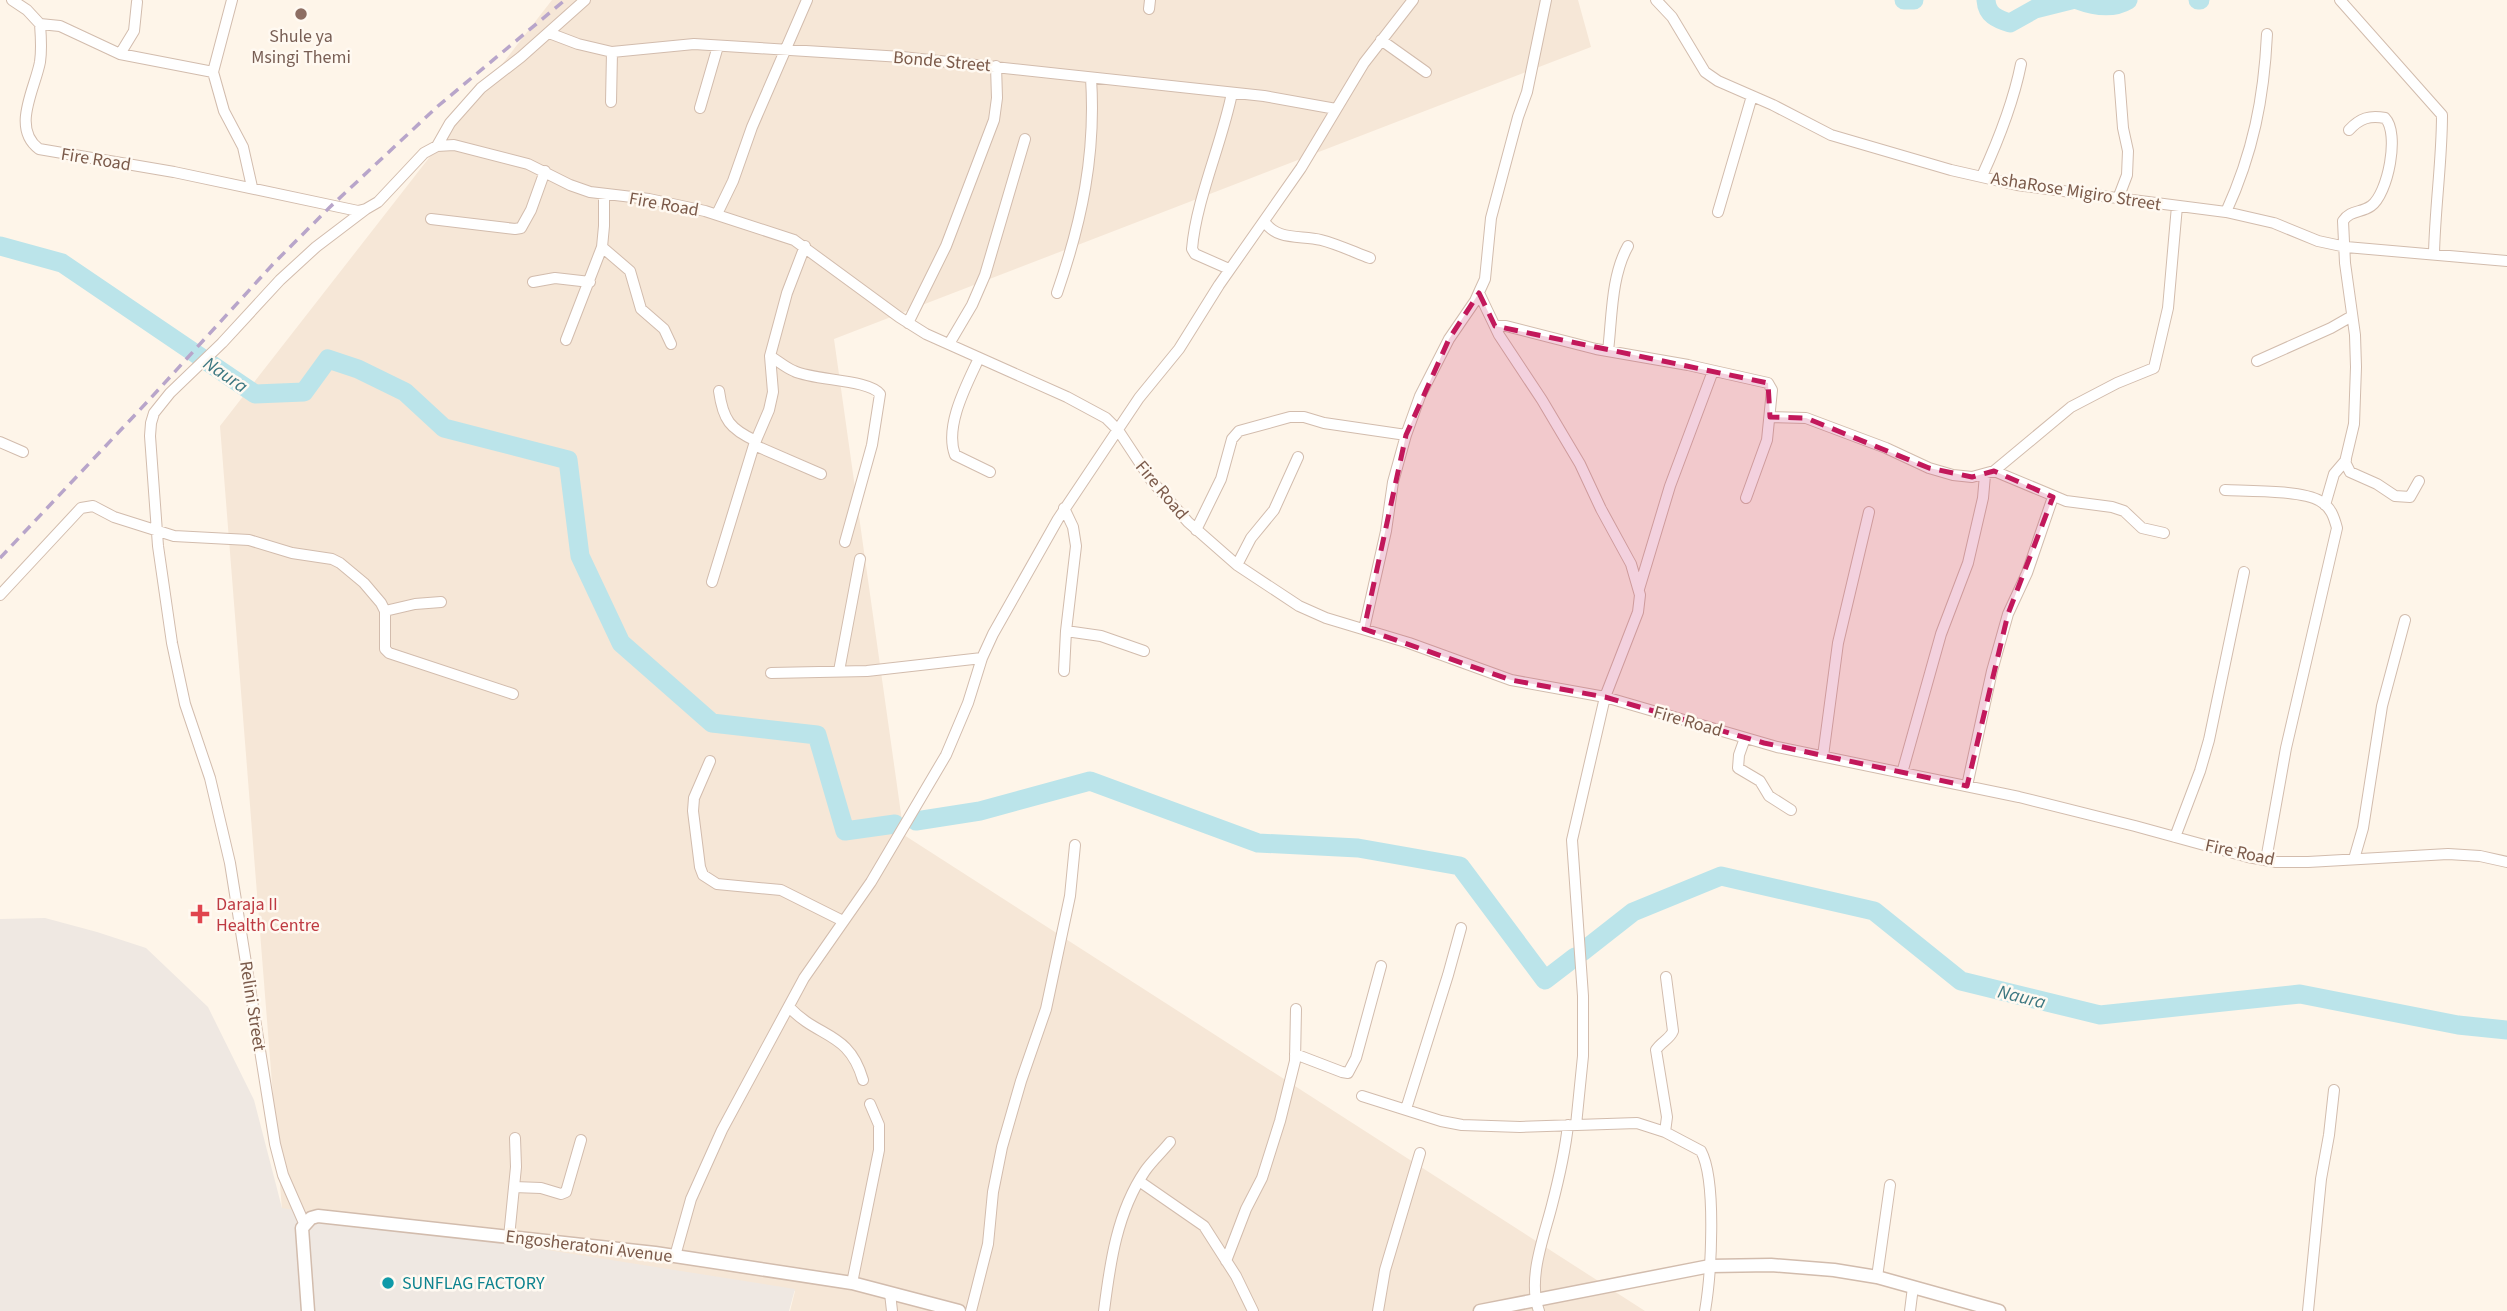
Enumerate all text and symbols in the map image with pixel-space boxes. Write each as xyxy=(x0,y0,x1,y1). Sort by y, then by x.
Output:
marker: Shule ya Msingi Themi xyxy=(293,6,309,22)
place label: Shule ya Msingi Themi xyxy=(251,24,351,70)
street label: Bonde Street xyxy=(892,45,992,78)
street label: Fire Road xyxy=(59,142,133,177)
street label: AshaRose Migiro Street xyxy=(1989,166,2163,217)
street label: Fire Road xyxy=(627,186,701,223)
water label: Naura xyxy=(198,351,253,400)
street label: Fire Road xyxy=(1129,455,1194,525)
street label: Fire Road xyxy=(1651,700,1725,743)
street label: Fire Road xyxy=(2203,833,2277,872)
place label: Daraja II Health Centre xyxy=(216,892,320,938)
marker: Daraja II Health Centre xyxy=(190,904,210,924)
street label: Relini Street xyxy=(233,959,272,1053)
water label: Naura xyxy=(1995,979,2048,1016)
street label: Engosheratoni Avenue xyxy=(504,1224,674,1269)
place label: SUNFLAG FACTORY xyxy=(402,1271,545,1296)
marker: SUNFLAG FACTORY xyxy=(380,1275,396,1291)

